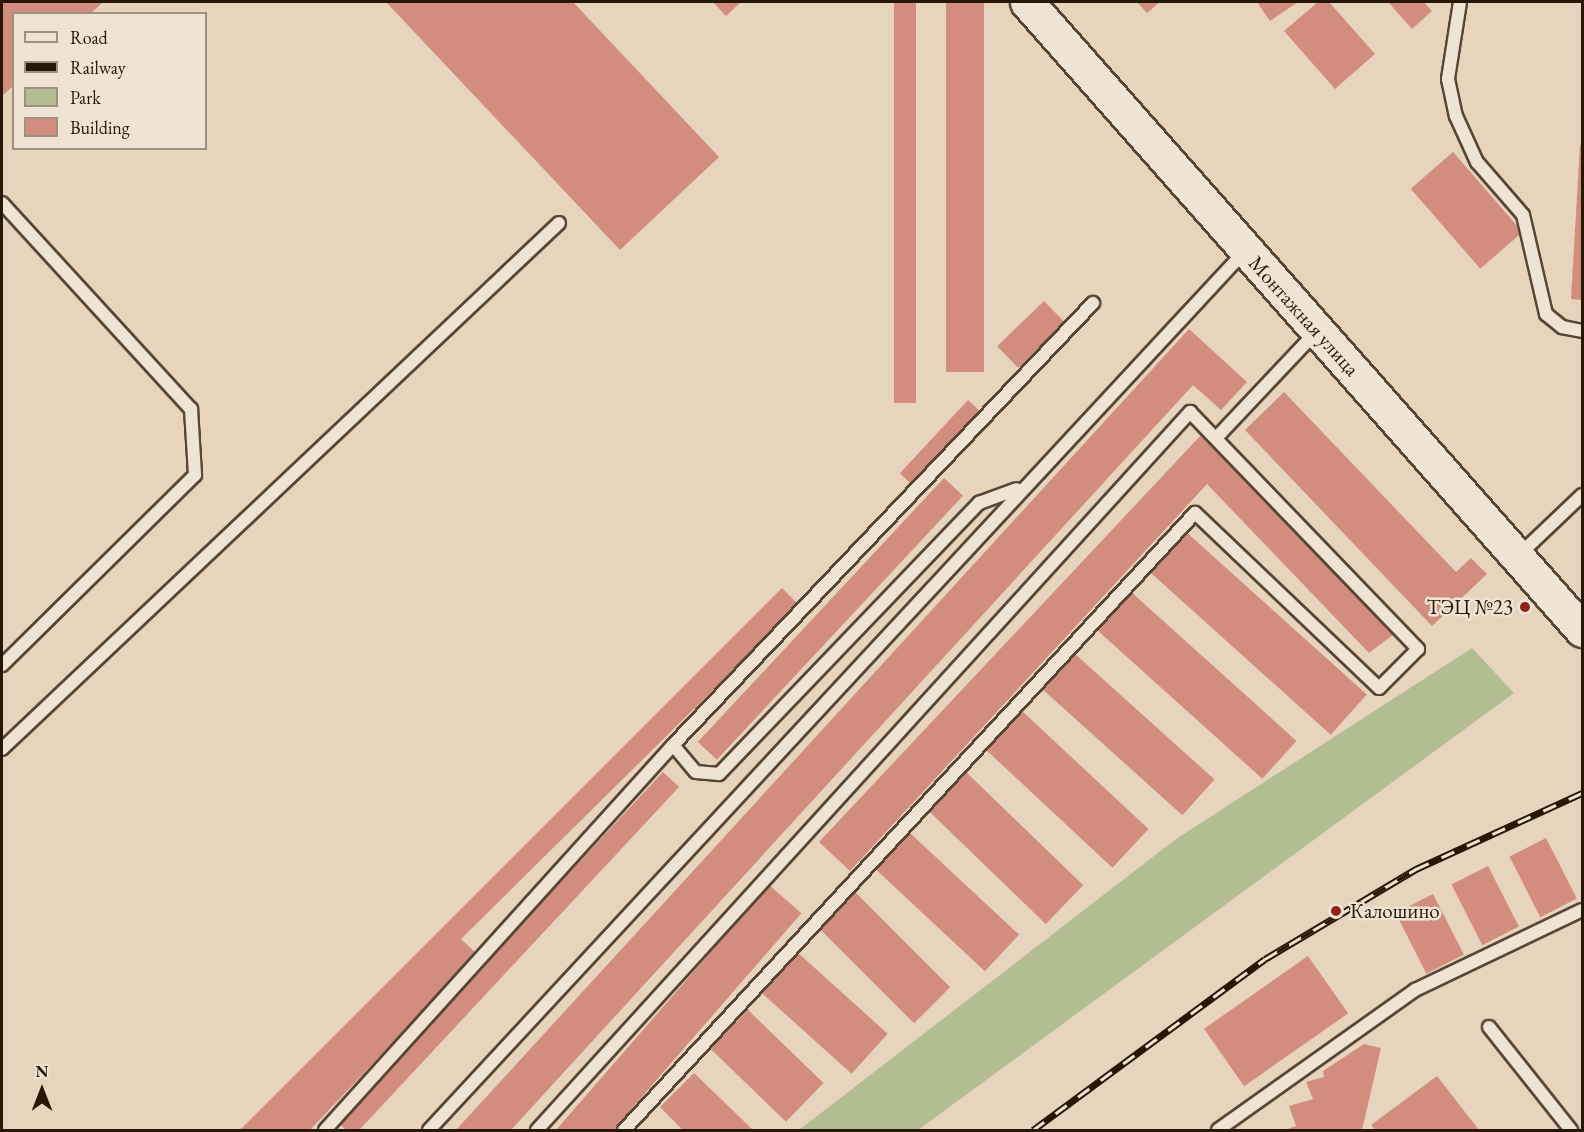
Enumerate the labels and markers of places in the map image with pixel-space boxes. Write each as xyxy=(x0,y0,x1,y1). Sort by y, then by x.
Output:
place label: ТЭЦ №23 xyxy=(1426,594,1513,620)
marker: ТЭЦ №23 xyxy=(1518,600,1532,614)
place label: Калошино xyxy=(1350,898,1440,924)
marker: Калошино xyxy=(1327,902,1345,920)

